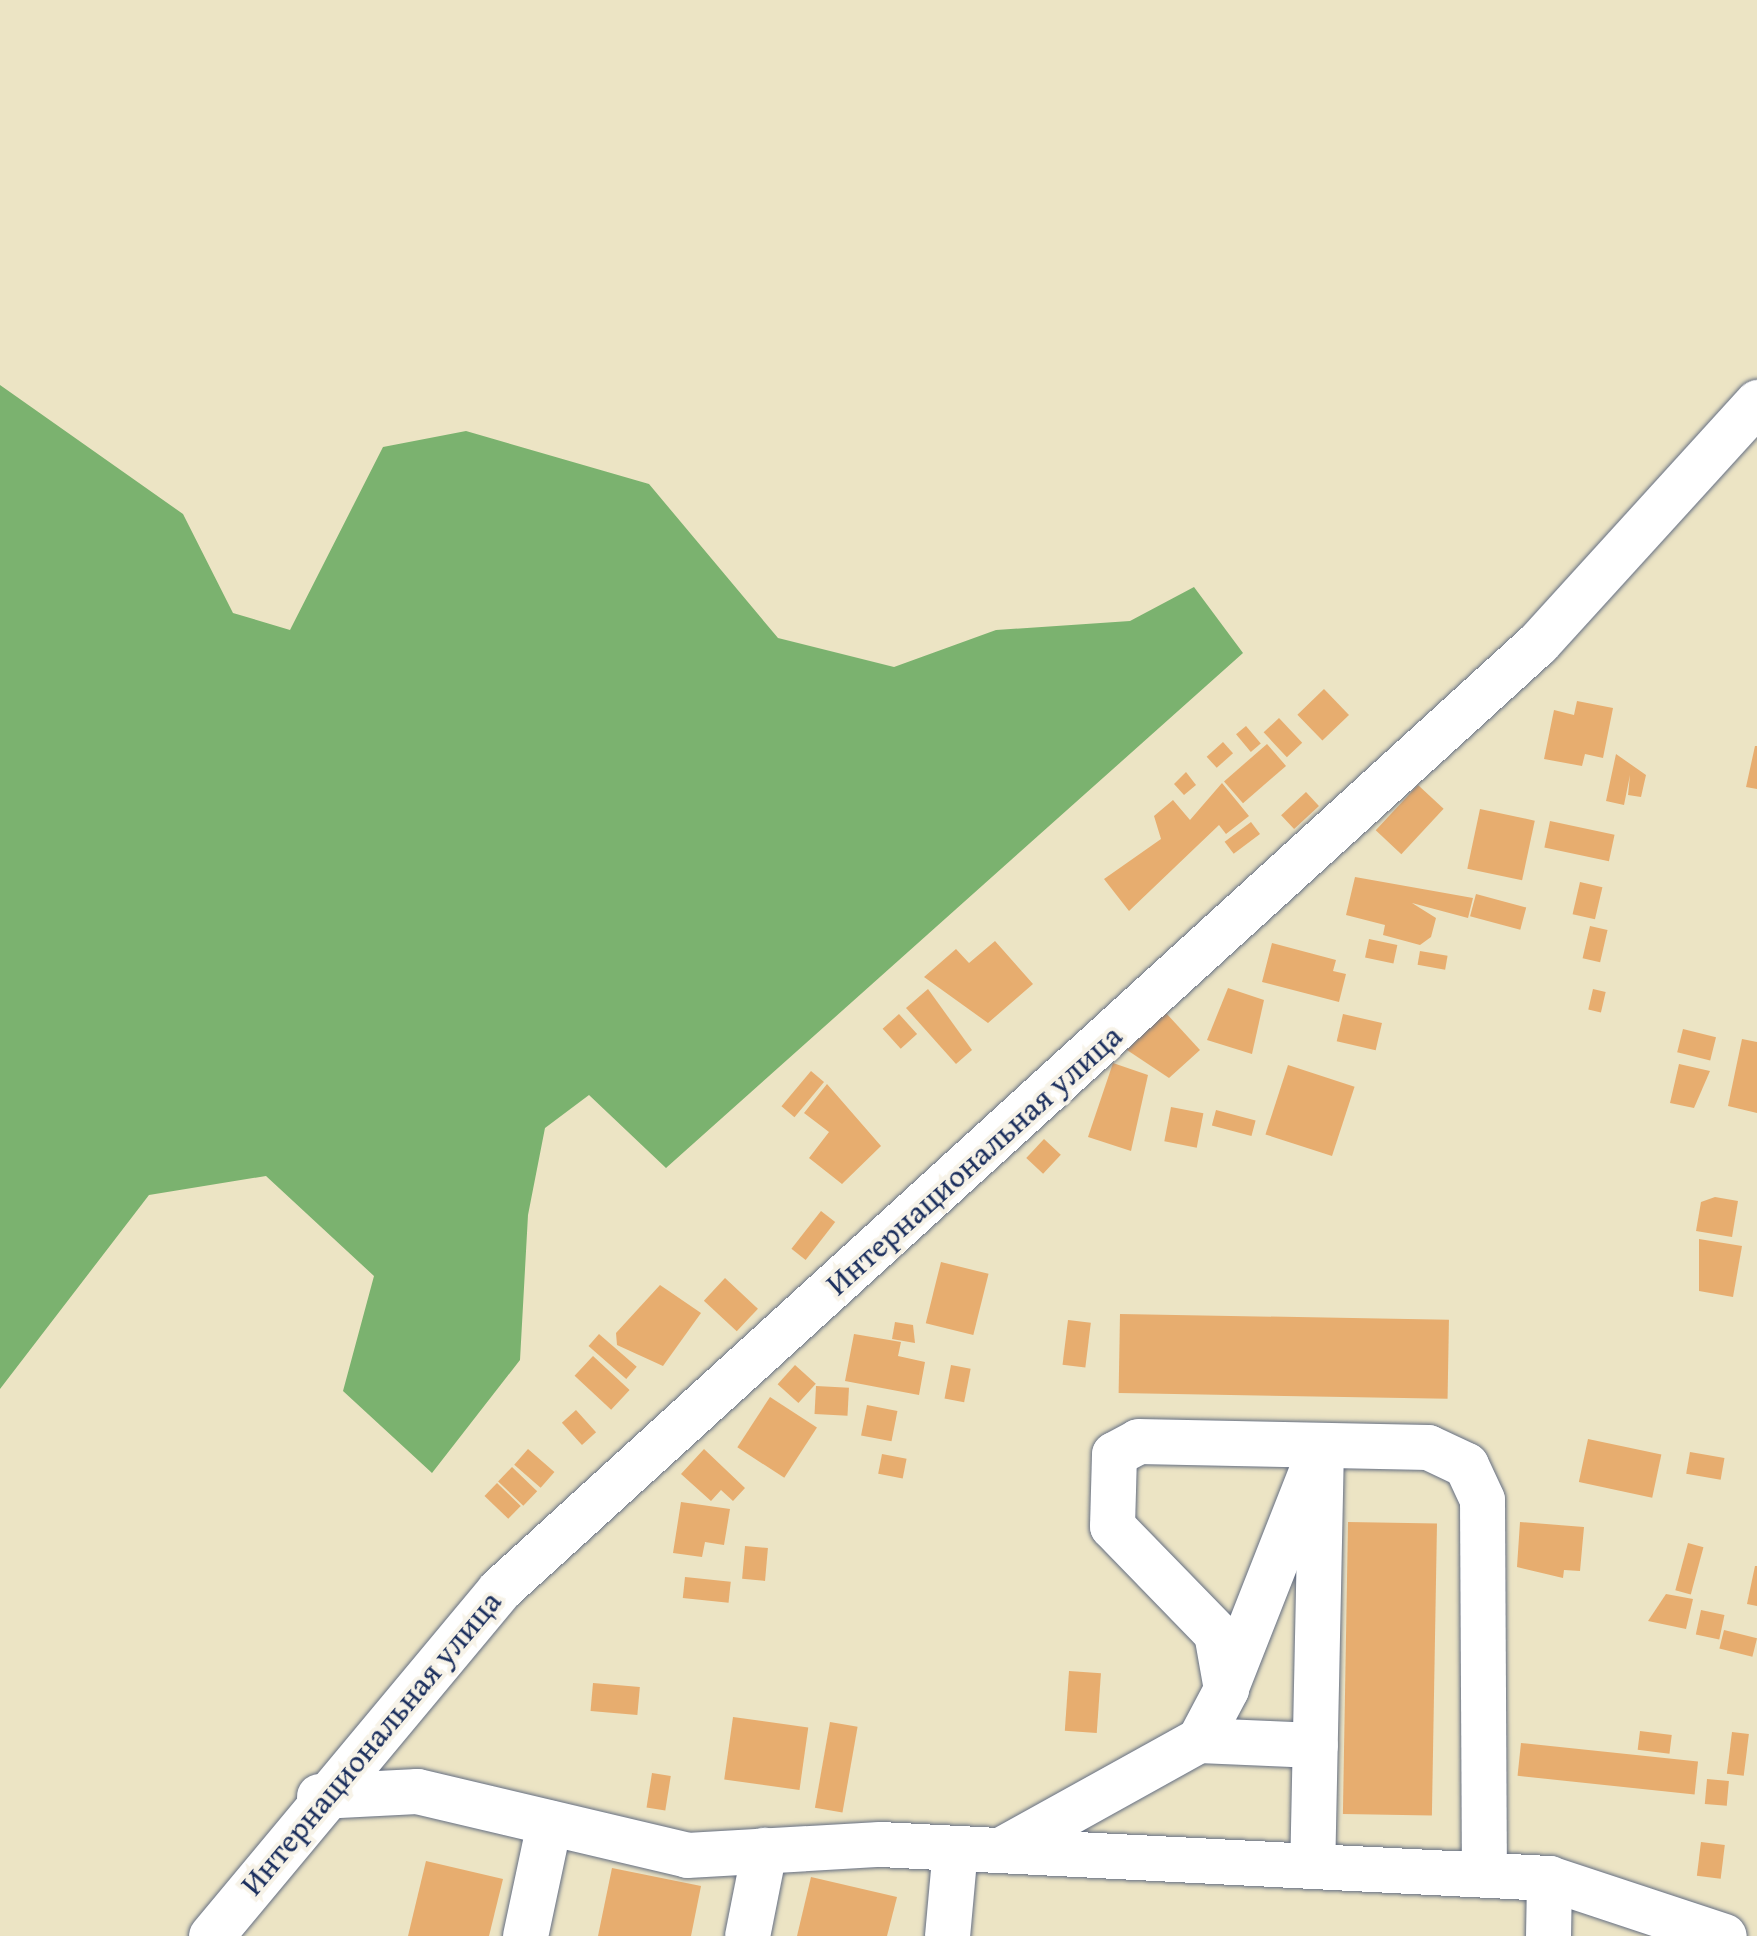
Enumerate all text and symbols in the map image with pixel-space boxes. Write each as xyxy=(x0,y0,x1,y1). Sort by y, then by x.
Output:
street label: Интернациональная улица xyxy=(818,1017,1130,1303)
street label: Интернациональная улица xyxy=(233,1583,509,1903)

